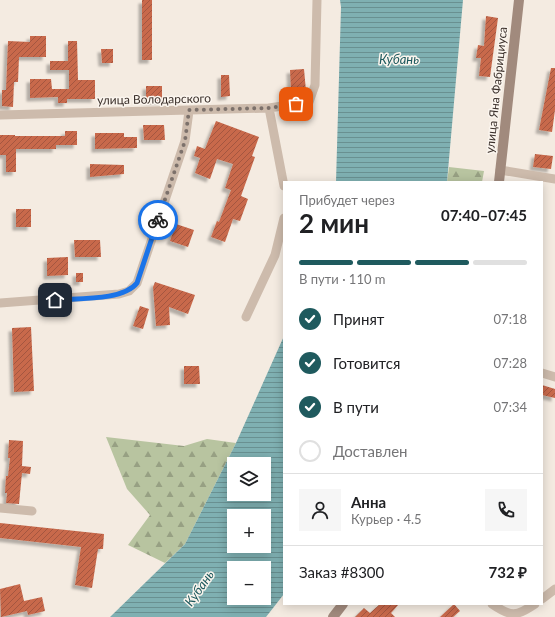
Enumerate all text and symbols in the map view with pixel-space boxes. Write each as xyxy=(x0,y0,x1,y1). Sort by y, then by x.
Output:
street label: улица Яна Фабрициуса xyxy=(482,26,510,154)
water label: Кубань xyxy=(379,51,419,67)
pin xyxy=(279,87,313,121)
street label: улица Володарского xyxy=(97,91,211,107)
icon: bag xyxy=(285,93,307,115)
text: Прибудет через xyxy=(299,192,395,208)
courier xyxy=(138,200,178,240)
text: 07:40–07:45 xyxy=(441,206,527,224)
text: 2 мин xyxy=(299,207,369,239)
icon: bike xyxy=(147,209,169,231)
text: В пути · 110 m xyxy=(299,271,385,287)
pin xyxy=(38,283,72,317)
icon: home xyxy=(44,289,66,311)
icon: check xyxy=(299,308,321,330)
text: Принят xyxy=(333,310,384,328)
text: 07:18 xyxy=(494,311,527,327)
icon: check xyxy=(299,352,321,374)
text: Готовится xyxy=(333,354,400,372)
text: 07:28 xyxy=(494,355,527,371)
icon: check xyxy=(299,396,321,418)
text: В пути xyxy=(333,398,379,416)
text: 07:34 xyxy=(494,399,527,415)
text: Доставлен xyxy=(333,442,408,460)
map controls xyxy=(227,457,271,605)
button: layers xyxy=(227,457,271,501)
button: person xyxy=(299,489,341,531)
button: phone xyxy=(485,489,527,531)
text: Анна xyxy=(351,493,386,511)
button: + xyxy=(227,509,271,553)
text: Курьер · 4.5 xyxy=(351,511,422,527)
button: − xyxy=(227,561,271,605)
text: Заказ #8300 xyxy=(299,563,384,581)
text: 732 ₽ xyxy=(489,563,527,581)
water label: Кубань xyxy=(181,567,217,609)

